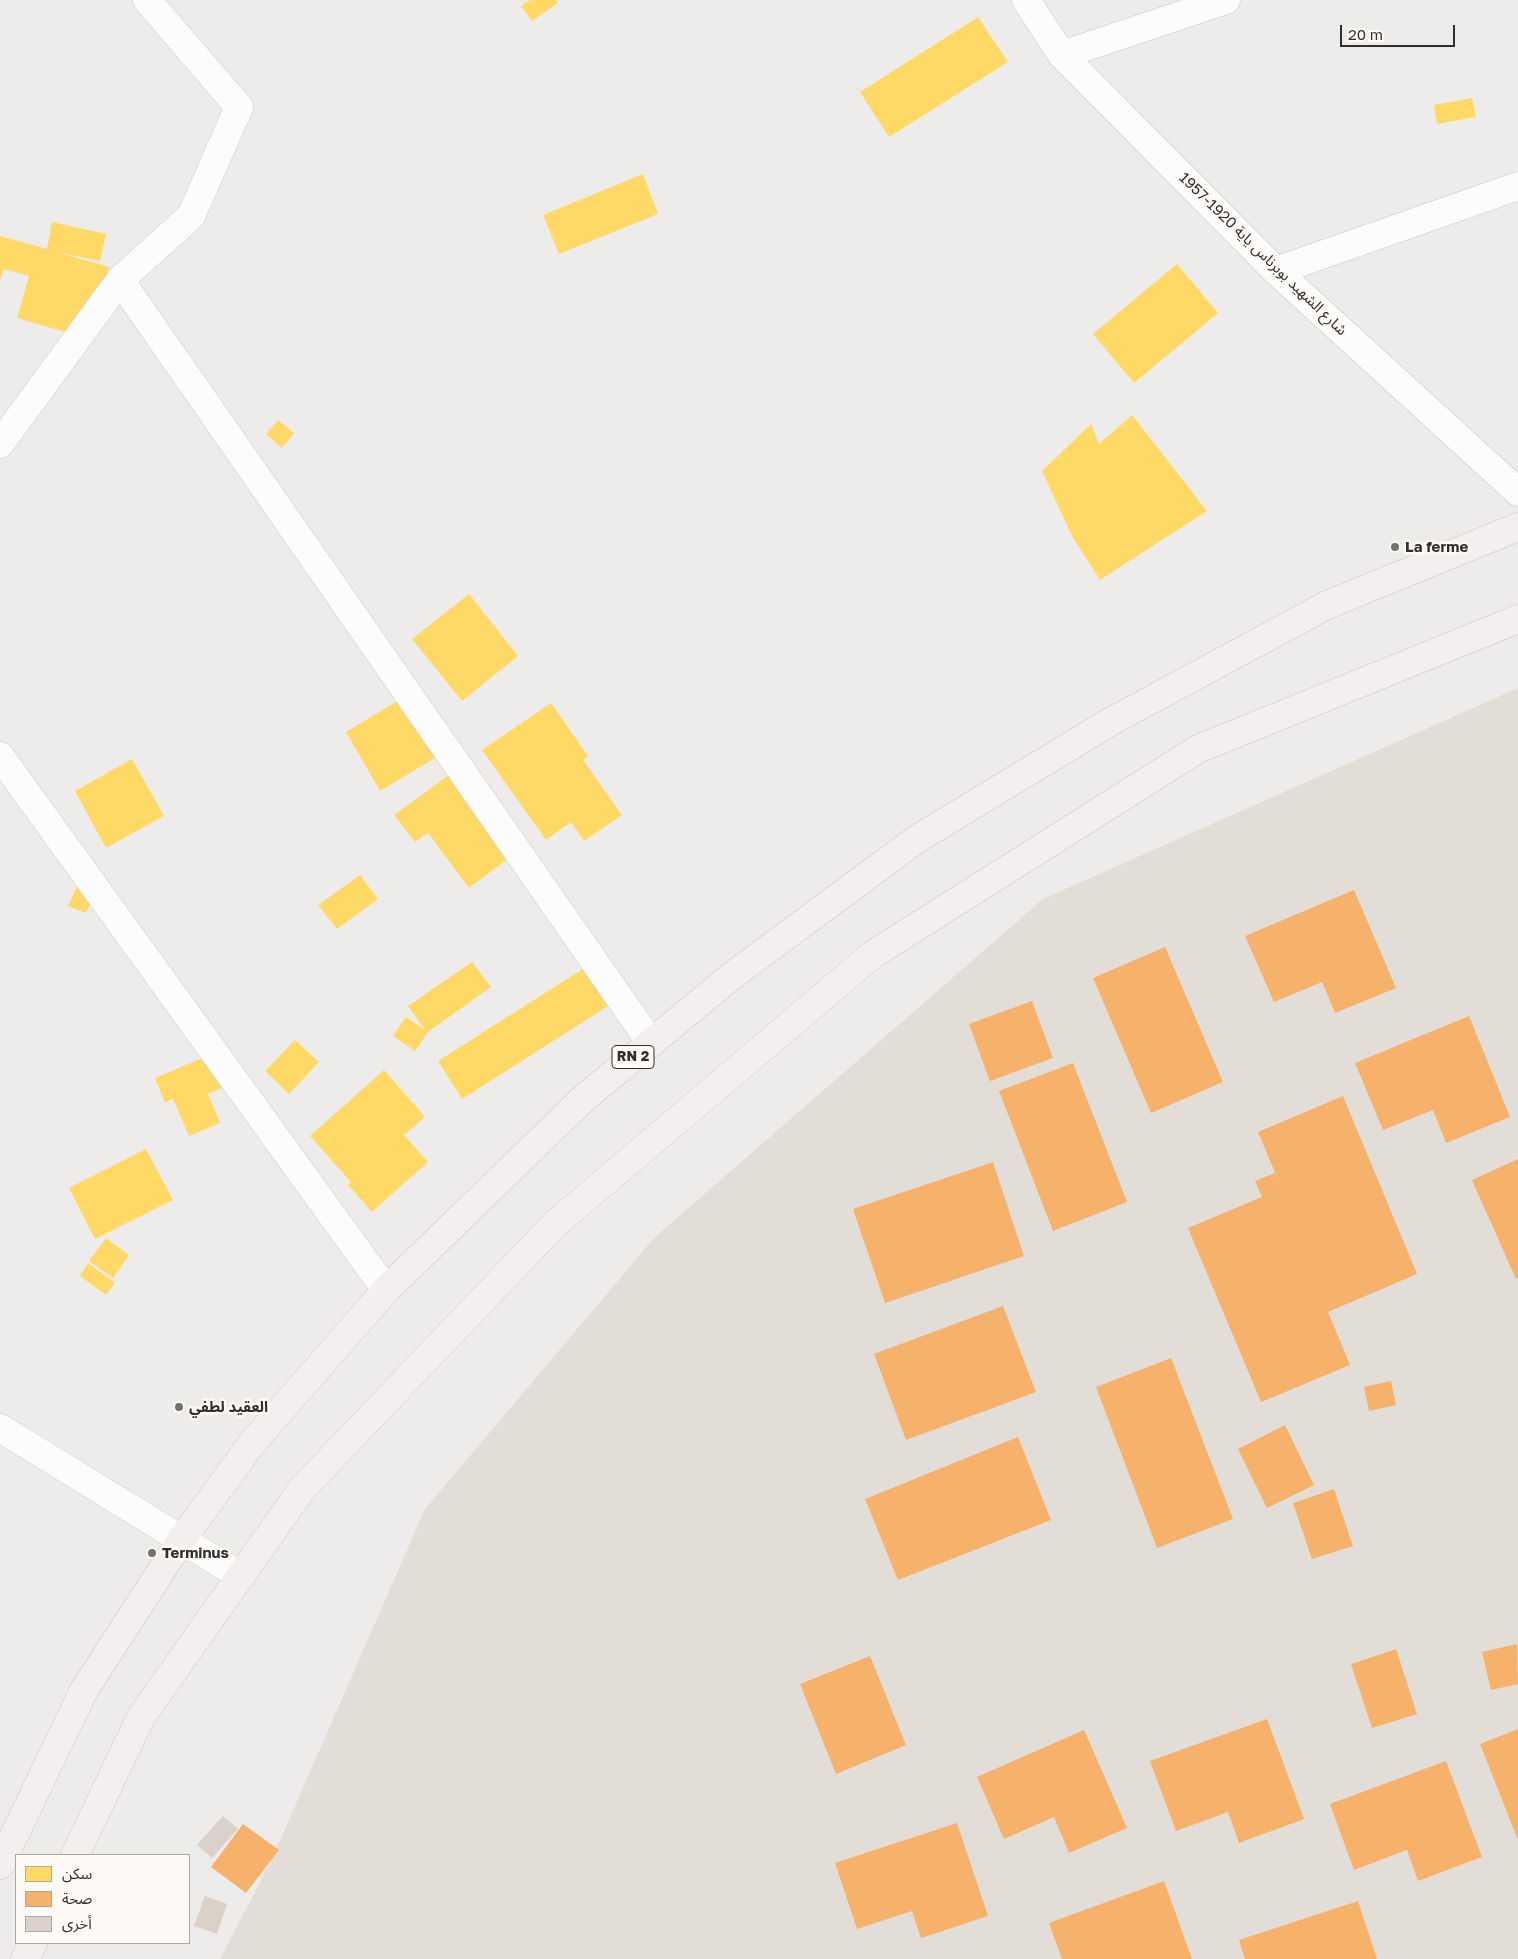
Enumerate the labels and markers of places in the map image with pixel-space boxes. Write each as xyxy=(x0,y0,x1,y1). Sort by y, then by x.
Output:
place label: La ferme xyxy=(1405,538,1468,556)
marker: La ferme xyxy=(1389,541,1401,553)
place label: العقيد لطفي xyxy=(189,1398,268,1416)
marker: العقيد لطفي xyxy=(173,1401,185,1413)
place label: Terminus xyxy=(162,1544,229,1562)
marker: Terminus xyxy=(146,1547,158,1559)

